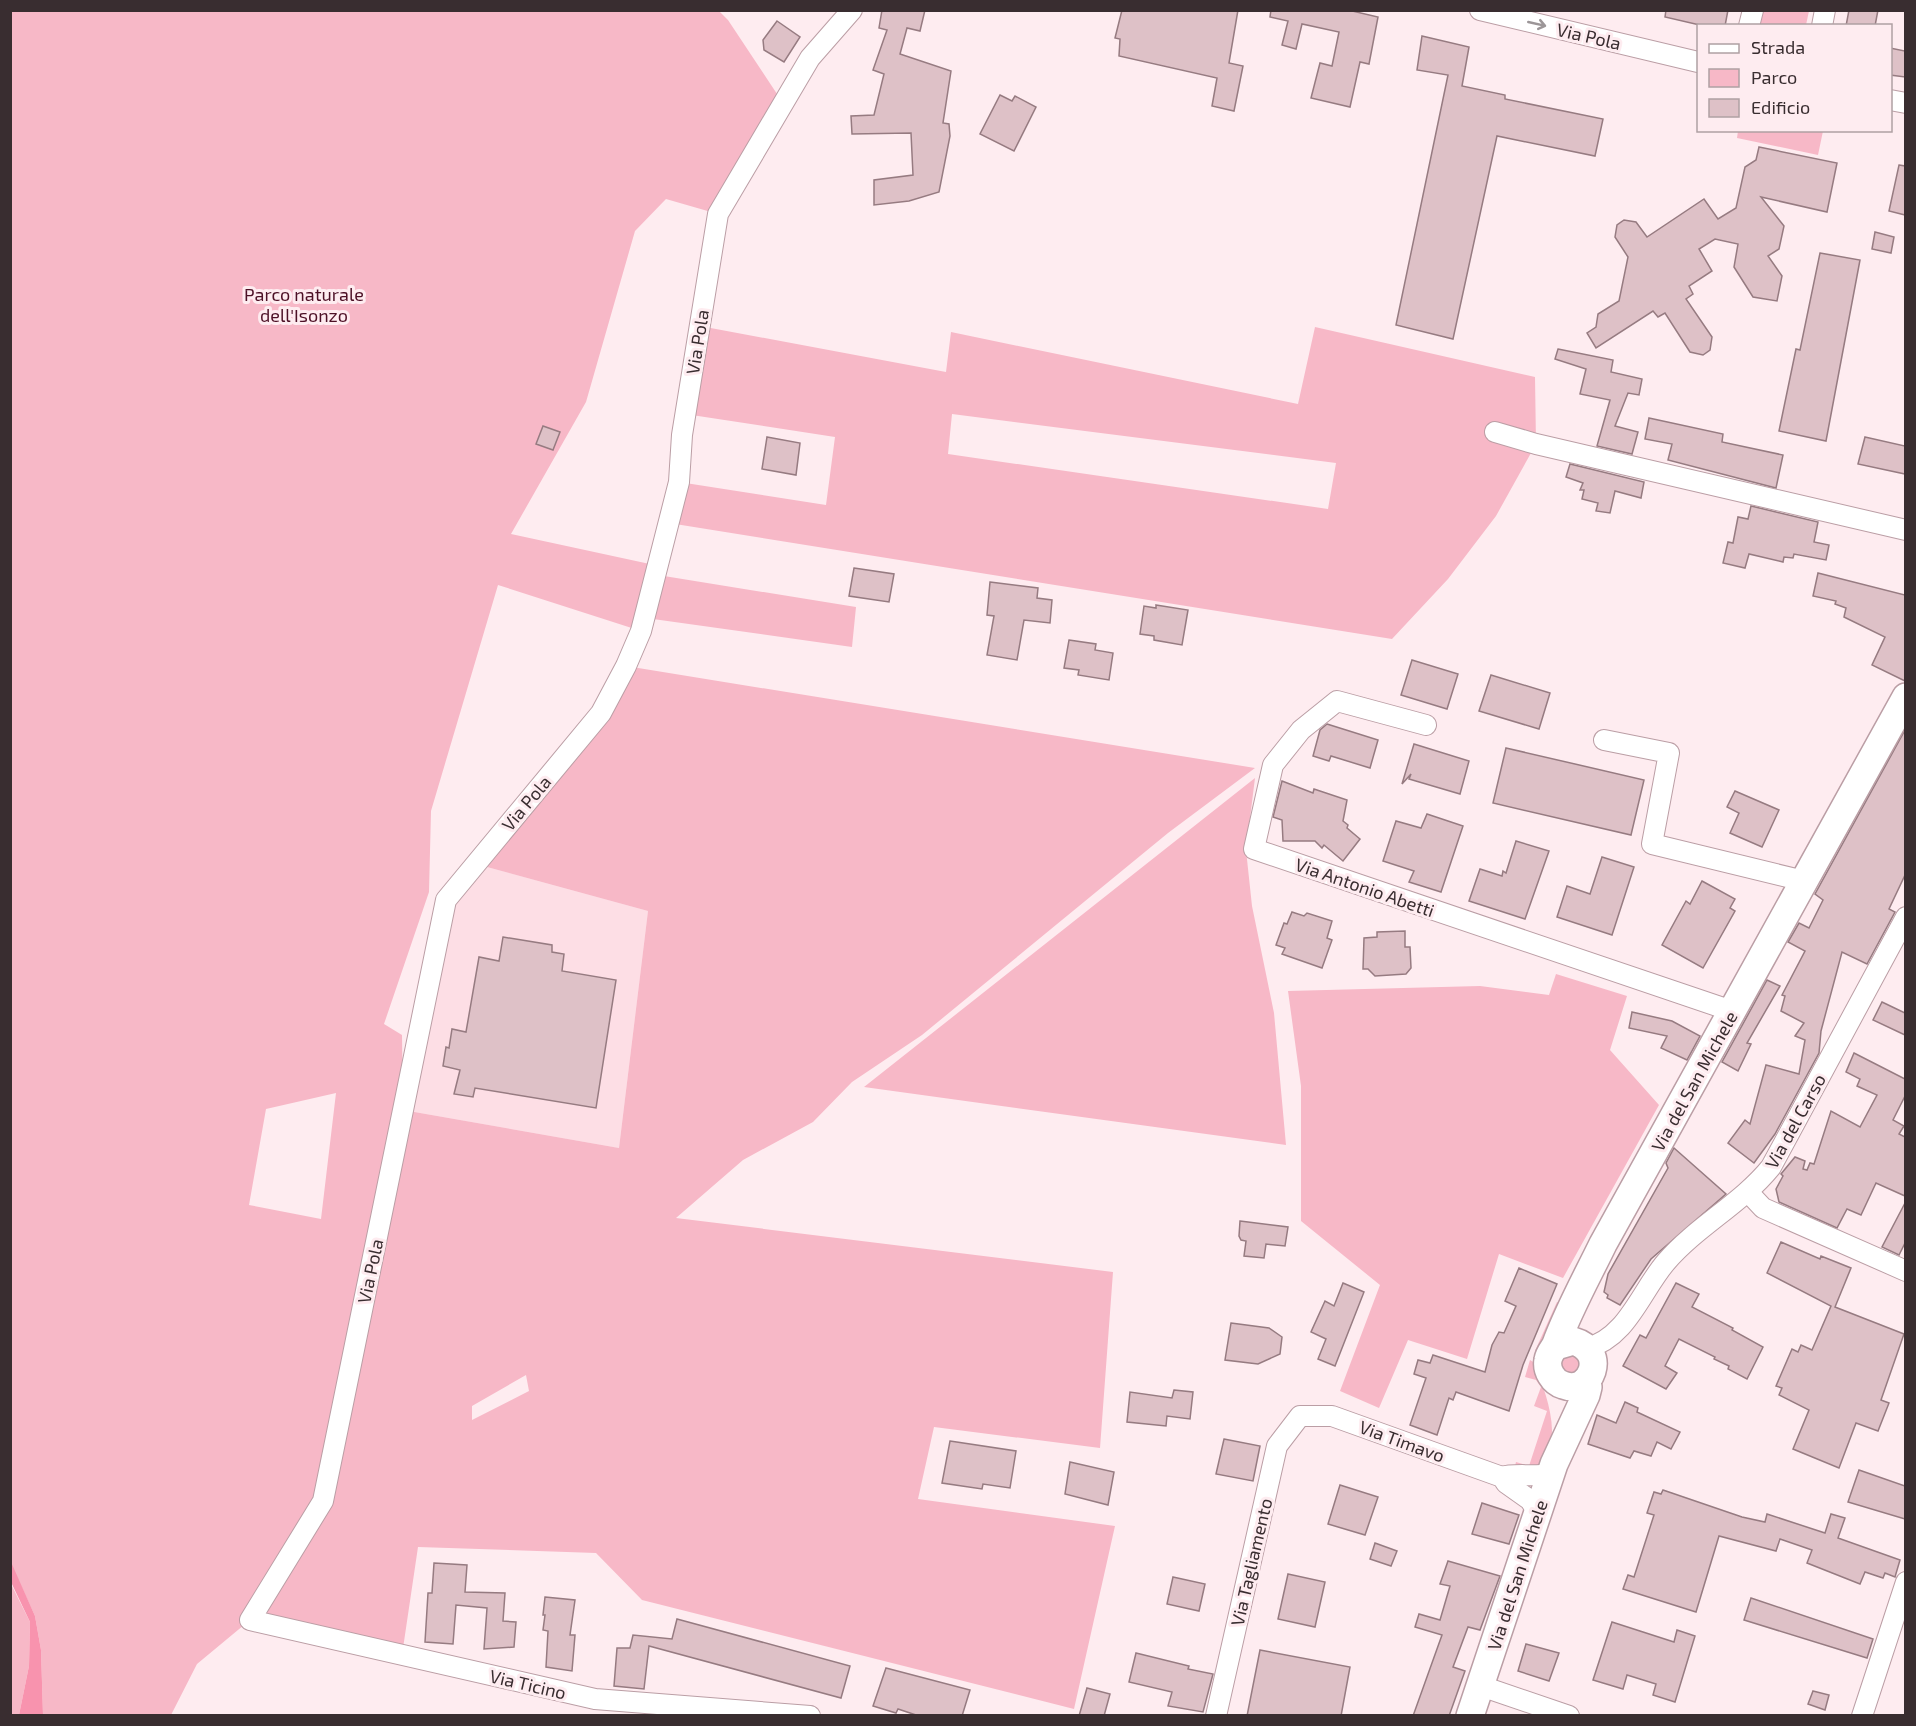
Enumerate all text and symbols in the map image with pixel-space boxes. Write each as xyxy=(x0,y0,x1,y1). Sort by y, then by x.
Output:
street label: Via Pola xyxy=(1555,18,1623,54)
one-way arrow xyxy=(1527,19,1546,30)
legend xyxy=(1697,24,1892,132)
text: Strada xyxy=(1751,36,1805,58)
text: Parco xyxy=(1751,66,1797,88)
text: Edificio xyxy=(1751,96,1810,118)
park label: Parco naturale dell'Isonzo xyxy=(244,283,364,326)
street label: Via Pola xyxy=(681,308,713,376)
street label: Via Pola xyxy=(497,771,555,835)
street label: Via Antonio Abetti xyxy=(1293,853,1437,921)
street label: Via del San Michele xyxy=(1646,1007,1742,1155)
street label: Via del Carso xyxy=(1760,1070,1830,1172)
street label: Via Pola xyxy=(352,1237,388,1305)
street label: Via Timavo xyxy=(1356,1415,1448,1467)
street label: Via Tagliamento xyxy=(1226,1496,1276,1628)
street label: Via del San Michele xyxy=(1482,1497,1552,1653)
street label: Via Ticino xyxy=(488,1665,568,1703)

